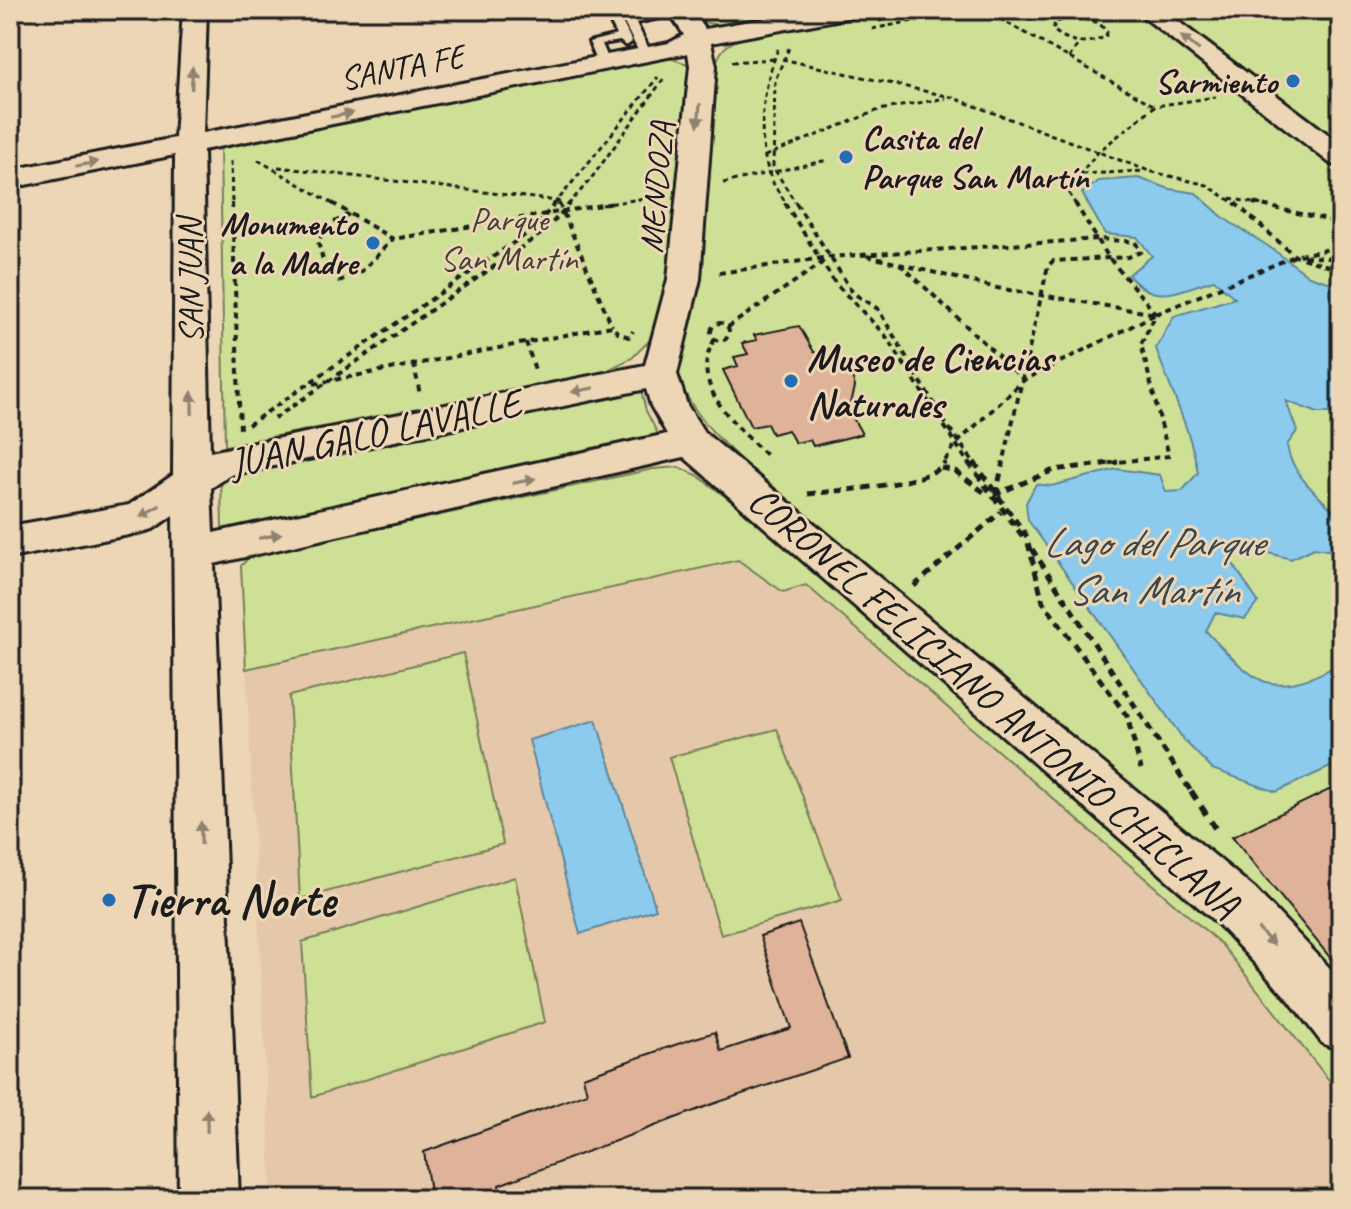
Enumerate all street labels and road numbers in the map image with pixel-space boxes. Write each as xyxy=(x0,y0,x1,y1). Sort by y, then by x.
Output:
street label: SANTA FE xyxy=(337,33,472,100)
street label: MENDOZA xyxy=(629,119,683,254)
street label: SAN JUAN xyxy=(167,213,213,344)
street label: JUAN GALO LAVALLE xyxy=(223,377,530,489)
street label: CORONEL FELICIANO ANTONIO CHICLANA xyxy=(738,475,1251,930)

